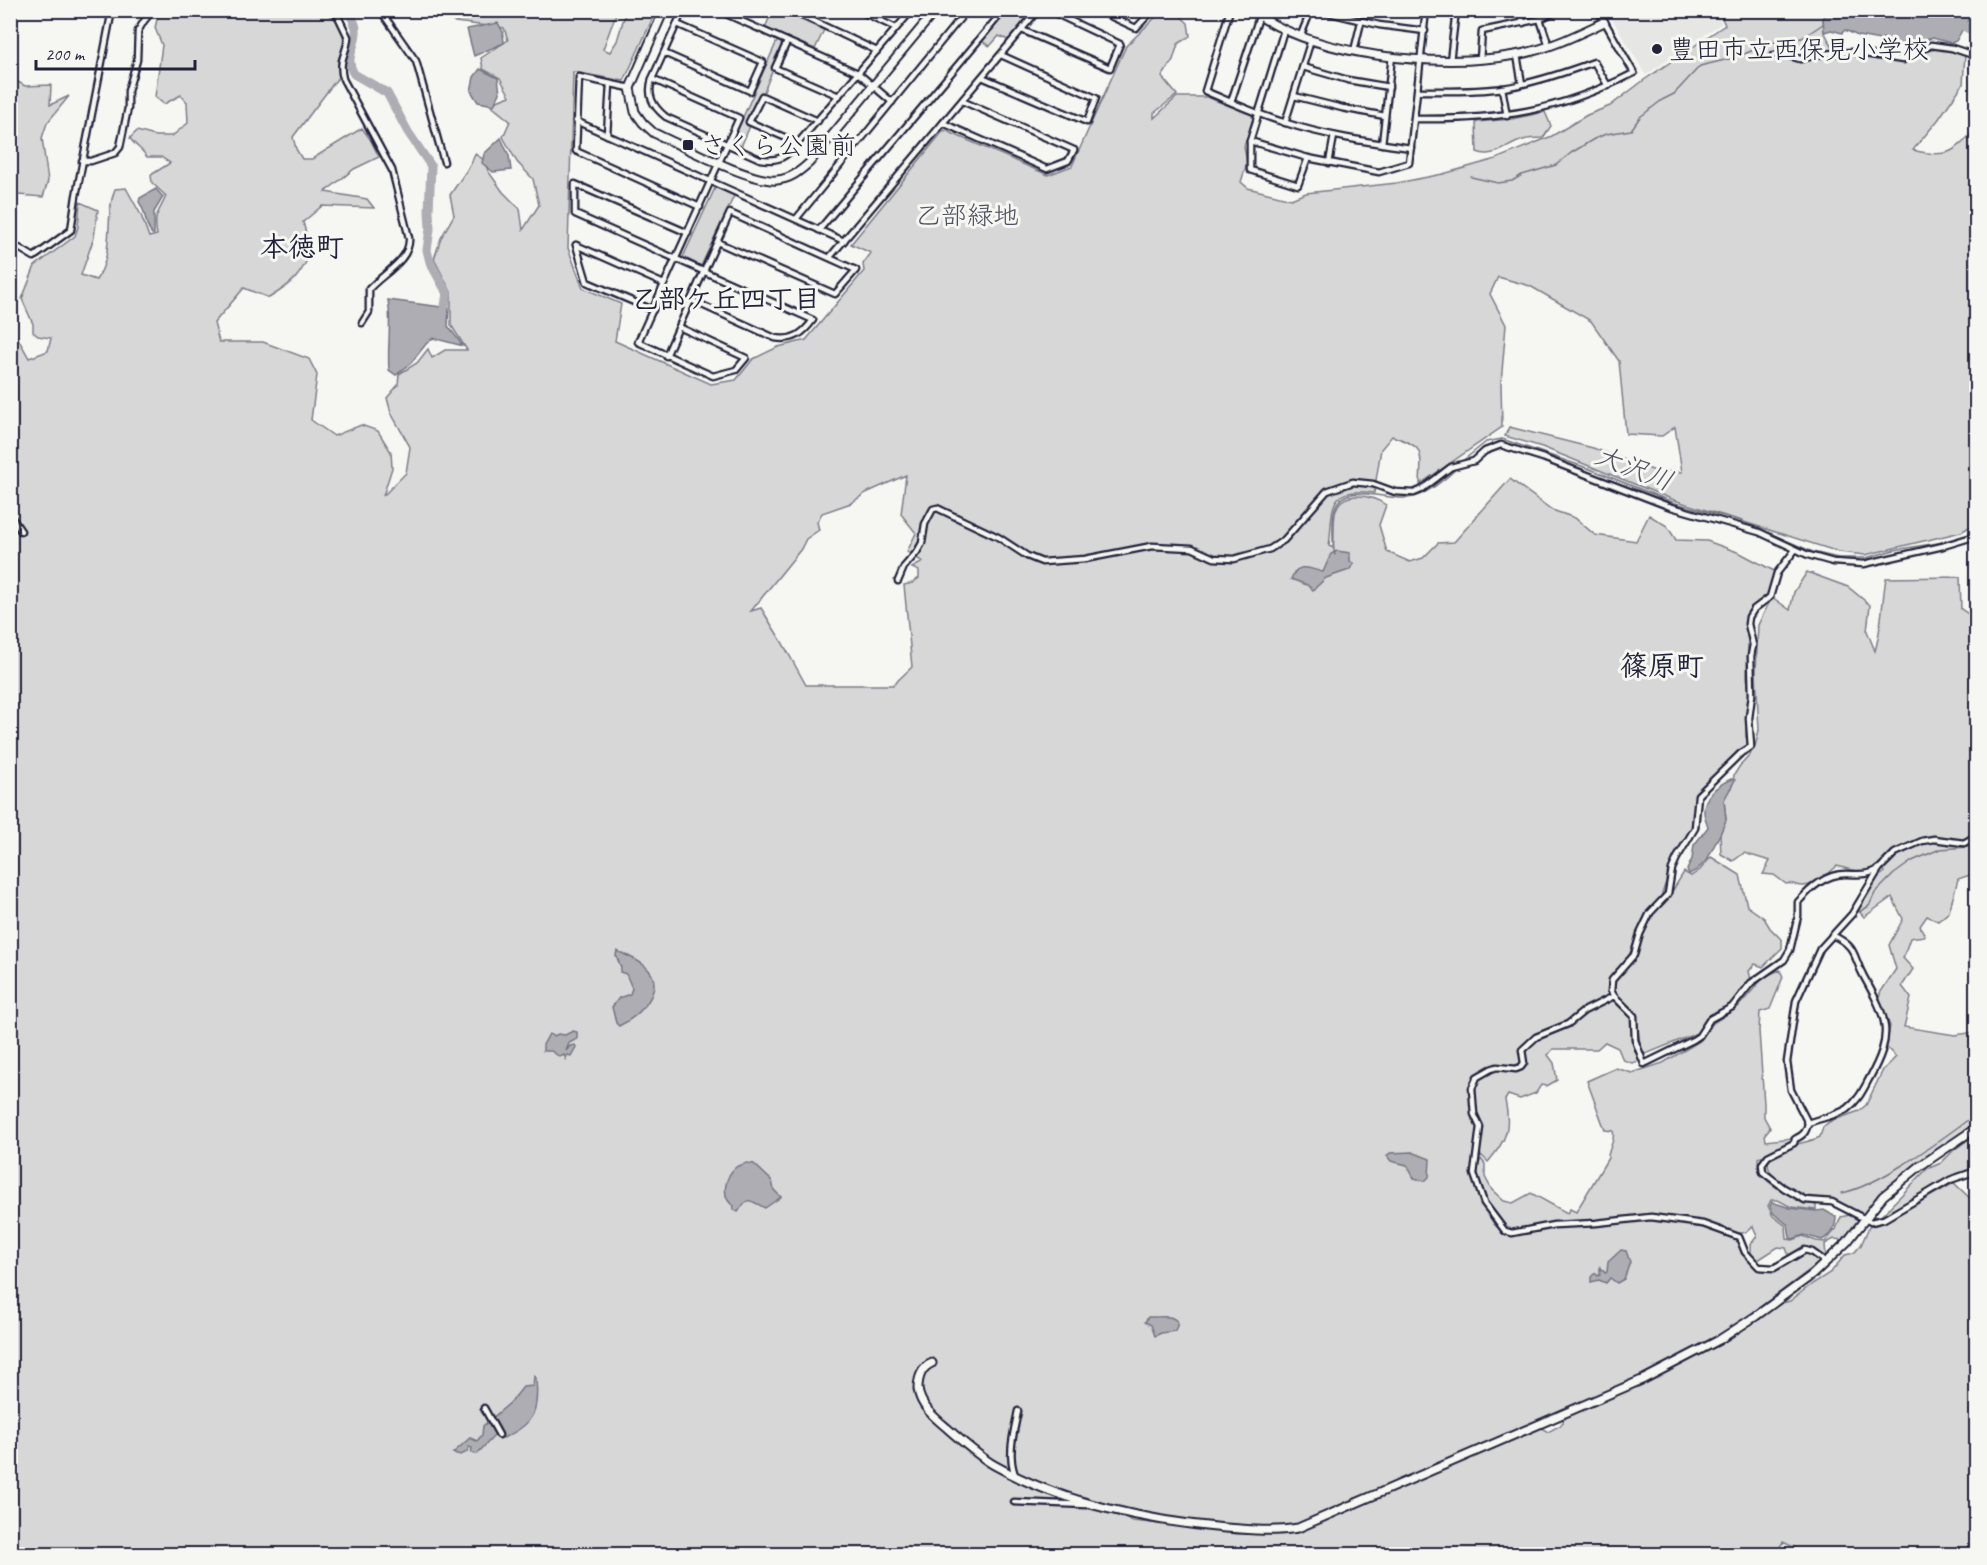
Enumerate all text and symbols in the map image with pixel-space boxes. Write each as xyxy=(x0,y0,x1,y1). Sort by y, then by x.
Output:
scale bar xyxy=(36,33,195,71)
place label: 豊田市立西保見小学校 xyxy=(1669,33,1929,66)
marker: 豊田市立西保見小学校 xyxy=(1650,42,1664,56)
text: 200 m xyxy=(45,43,86,65)
place label: さくら公園前 xyxy=(700,129,856,162)
marker: さくら公園前 xyxy=(681,138,695,152)
park label: 乙部緑地 xyxy=(915,199,1019,232)
district label: 本徳町 xyxy=(260,229,344,264)
district label: 乙部ケ丘四丁目 xyxy=(632,282,821,316)
water label: 大沢川 xyxy=(1590,438,1678,498)
district label: 篠原町 xyxy=(1620,648,1704,683)

